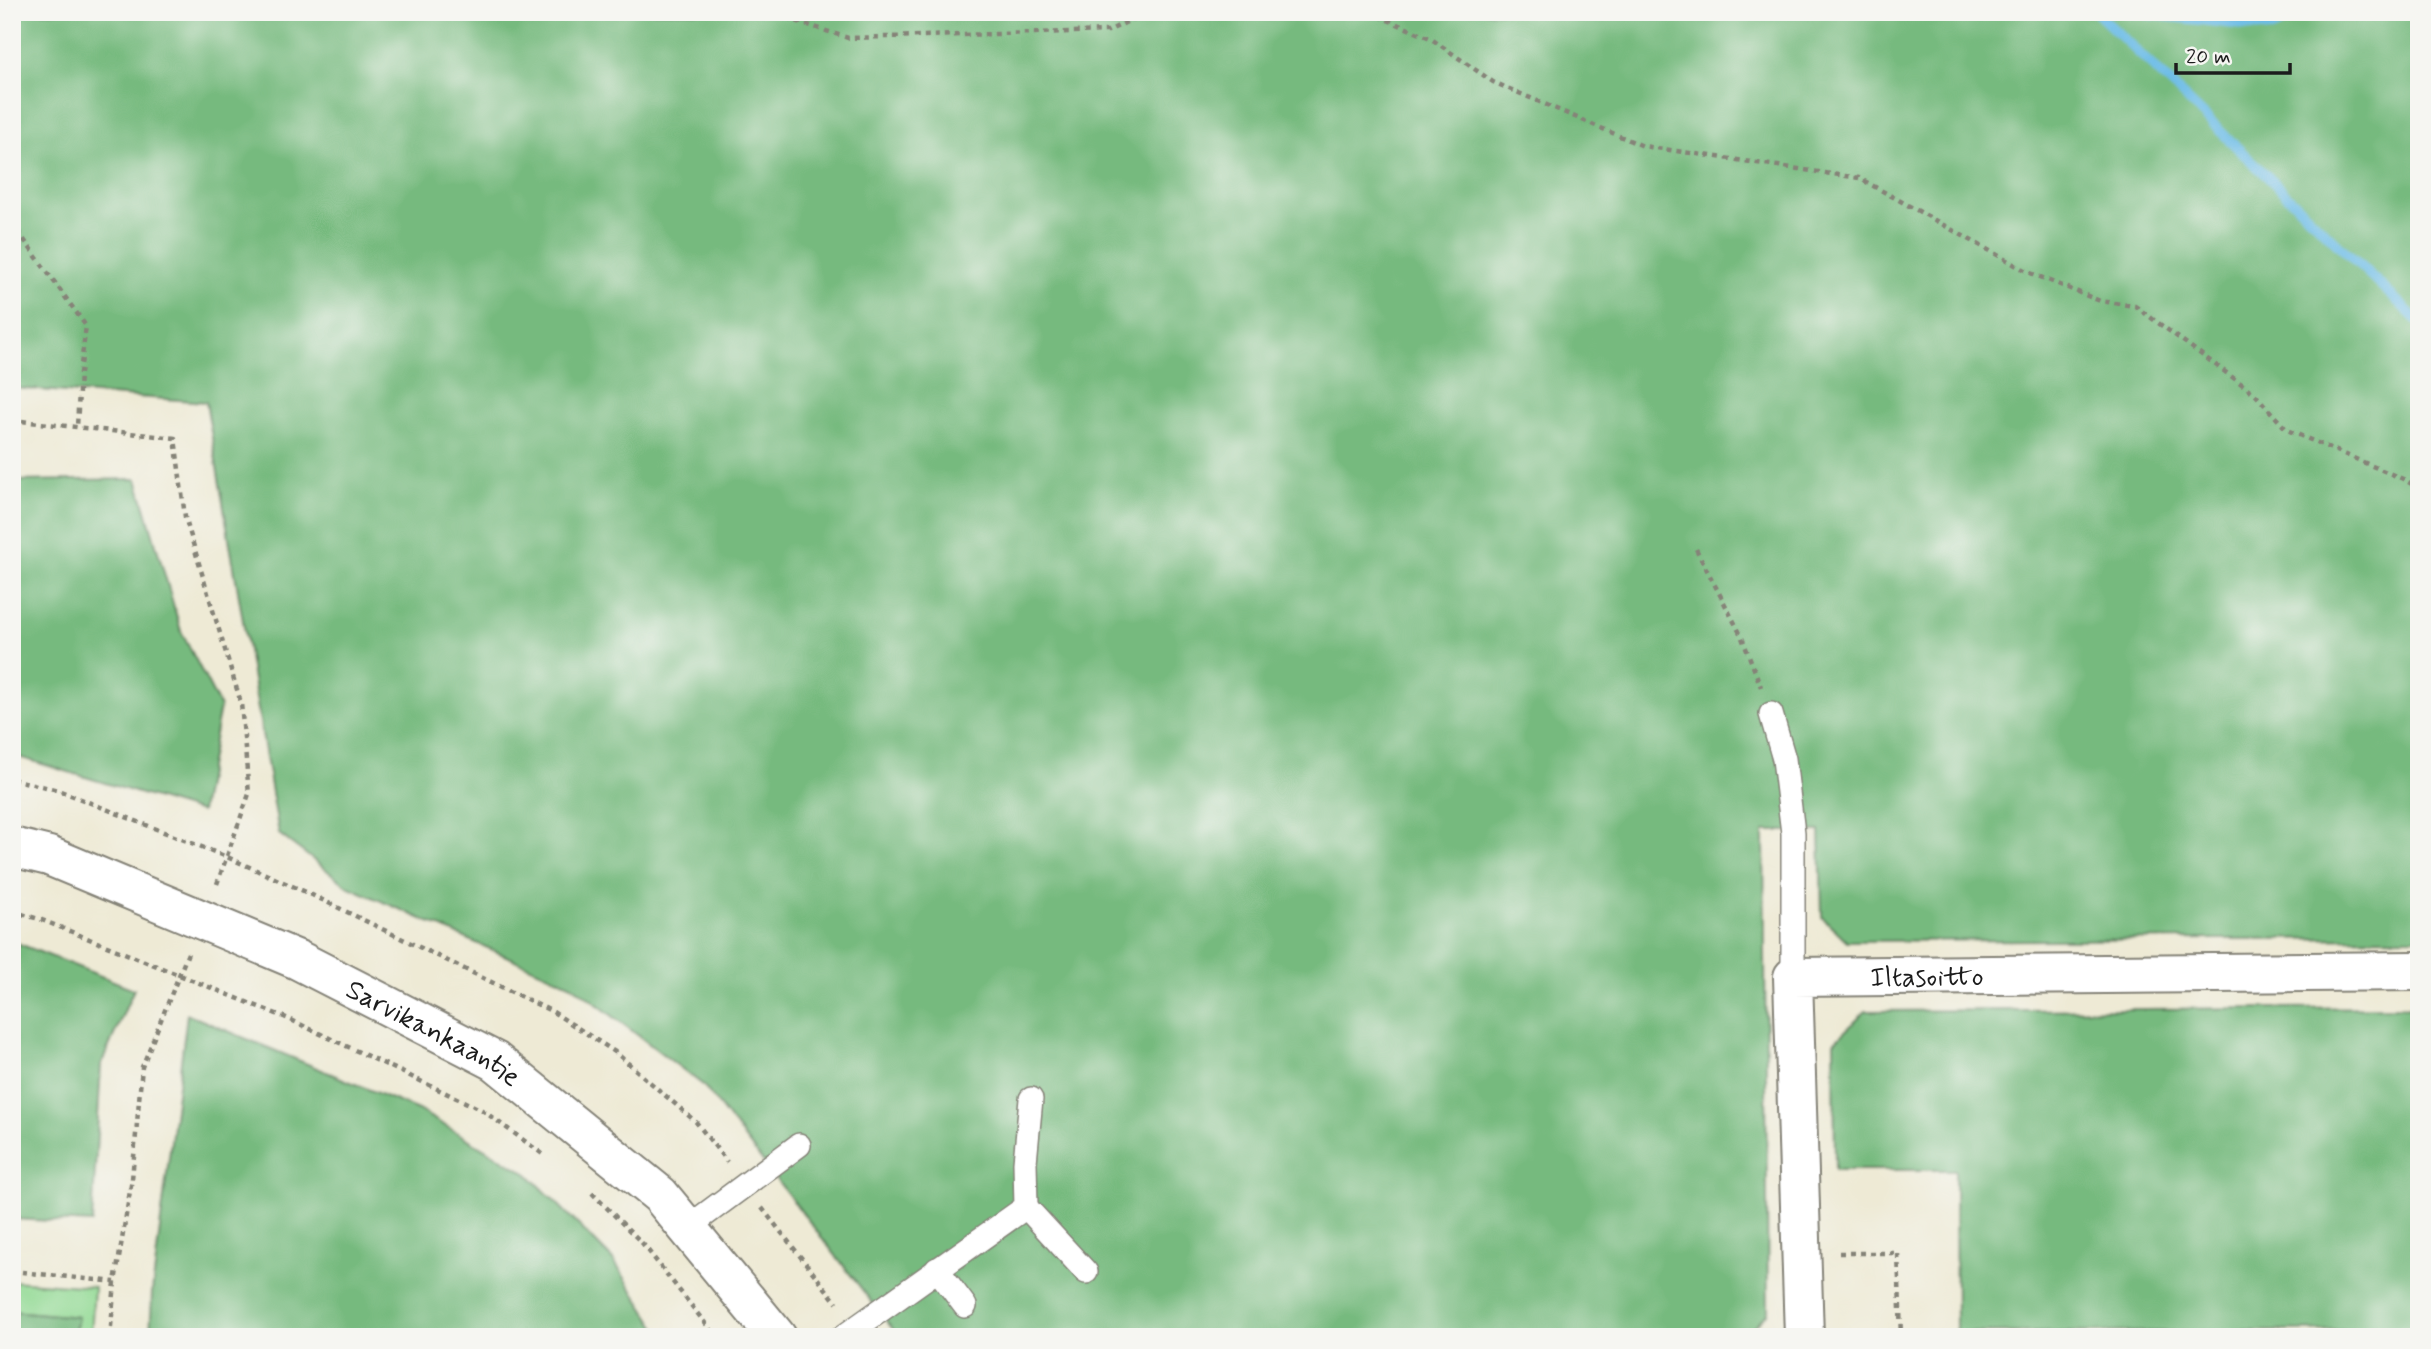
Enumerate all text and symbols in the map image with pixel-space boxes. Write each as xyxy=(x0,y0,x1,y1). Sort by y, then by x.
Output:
scale bar xyxy=(2176,32,2289,76)
text: 20 m xyxy=(2186,43,2231,71)
street label: Iltasoitto xyxy=(1870,959,1984,997)
street label: Sarvikankaantie xyxy=(339,972,528,1096)

